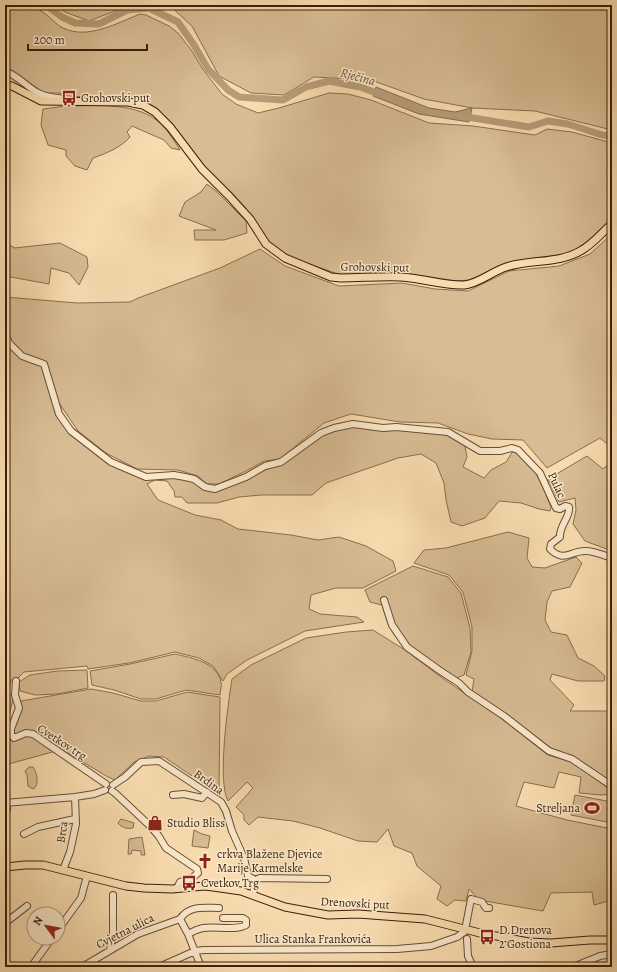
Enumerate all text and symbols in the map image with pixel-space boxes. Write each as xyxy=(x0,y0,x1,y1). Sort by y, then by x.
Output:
scale bar xyxy=(28,26,147,52)
text: 200 m xyxy=(34,32,65,48)
water label: Rječina xyxy=(338,64,377,89)
bus stop icon: Grohovski put xyxy=(60,89,78,107)
place label: Grohovski put xyxy=(81,90,150,106)
street label: Grohovski put xyxy=(340,258,410,276)
street label: Pulac xyxy=(544,470,570,500)
street label: Cvetkov trg xyxy=(34,720,90,764)
street label: Brdina xyxy=(191,766,228,799)
sports icon: Streljana xyxy=(583,799,601,817)
place label: Streljana xyxy=(536,800,580,816)
shop icon: Studio Bliss xyxy=(146,814,164,832)
place label: Studio Bliss xyxy=(167,815,225,831)
street label: Brca xyxy=(52,819,72,844)
place label: crkva Blažene Djevice Marije Karmelske xyxy=(217,846,323,876)
church icon: crkva Blažene Djevice Marije Karmelske xyxy=(196,852,214,870)
bus stop icon: Cvetkov Trg xyxy=(180,874,198,892)
place label: Cvetkov Trg xyxy=(201,875,259,891)
street label: Drenovski put xyxy=(320,893,390,913)
north arrow xyxy=(26,906,66,946)
street label: Cvjetna ulica xyxy=(93,909,157,952)
text: N xyxy=(29,914,46,928)
place label: D.Drenova 2 Gostiona xyxy=(499,922,552,952)
bus stop icon: D.Drenova 2 Gostiona xyxy=(478,928,496,946)
street label: Ulica Stanka Frankovića xyxy=(255,931,372,947)

